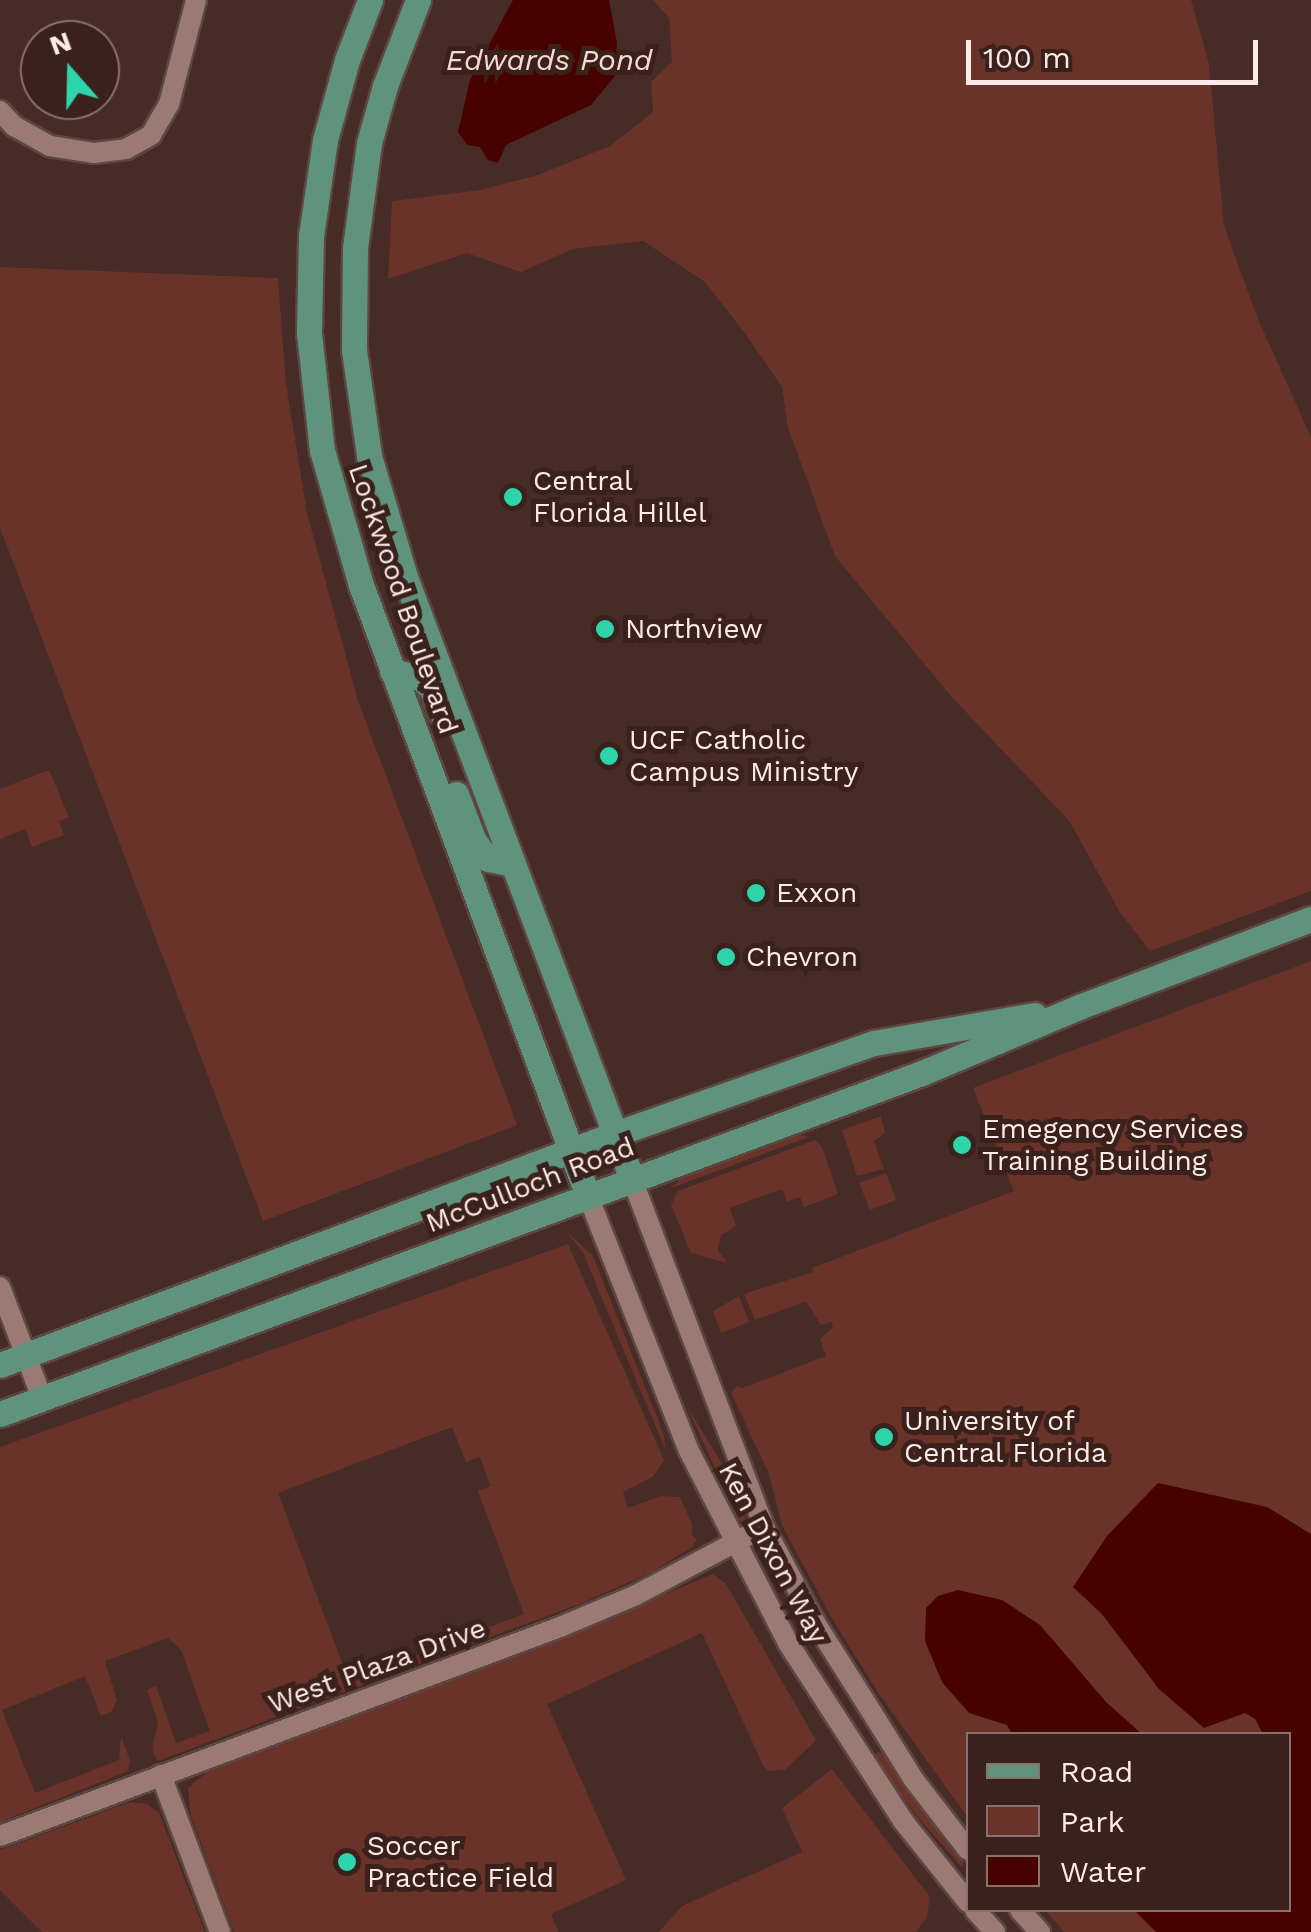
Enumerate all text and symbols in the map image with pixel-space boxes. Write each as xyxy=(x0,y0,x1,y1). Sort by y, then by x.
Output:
north arrow xyxy=(20,20,120,120)
scale bar xyxy=(971,20,1264,82)
text: N xyxy=(45,24,76,62)
text: 100 m xyxy=(983,40,1071,75)
water label: Edwards Pond xyxy=(446,42,652,78)
street label: Lockwood Boulevard xyxy=(341,459,465,739)
place label: Central Florida Hillel xyxy=(533,464,707,530)
marker: Central Florida Hillel xyxy=(502,486,524,508)
place label: Northview xyxy=(625,612,763,646)
marker: Northview xyxy=(594,618,616,640)
place label: UCF Catholic Campus Ministry xyxy=(629,723,858,789)
marker: UCF Catholic Campus Ministry xyxy=(598,745,620,767)
place label: Exxon xyxy=(776,876,857,910)
marker: Exxon xyxy=(745,882,767,904)
place label: Chevron xyxy=(746,940,858,974)
marker: Chevron xyxy=(715,946,737,968)
place label: Emegency Services Training Building xyxy=(982,1112,1244,1178)
street label: McCulloch Road xyxy=(421,1130,639,1240)
marker: Emegency Services Training Building xyxy=(951,1134,973,1156)
place label: University of Central Florida xyxy=(904,1404,1108,1470)
marker: University of Central Florida xyxy=(873,1426,895,1448)
street label: Ken Dixon Way xyxy=(711,1456,835,1650)
street label: West Plaza Drive xyxy=(263,1611,491,1721)
legend xyxy=(966,1732,1291,1912)
text: Road xyxy=(1060,1754,1133,1789)
text: Park xyxy=(1060,1804,1125,1839)
place label: Soccer Practice Field xyxy=(367,1829,554,1895)
marker: Soccer Practice Field xyxy=(336,1851,358,1873)
text: Water xyxy=(1060,1854,1146,1889)

